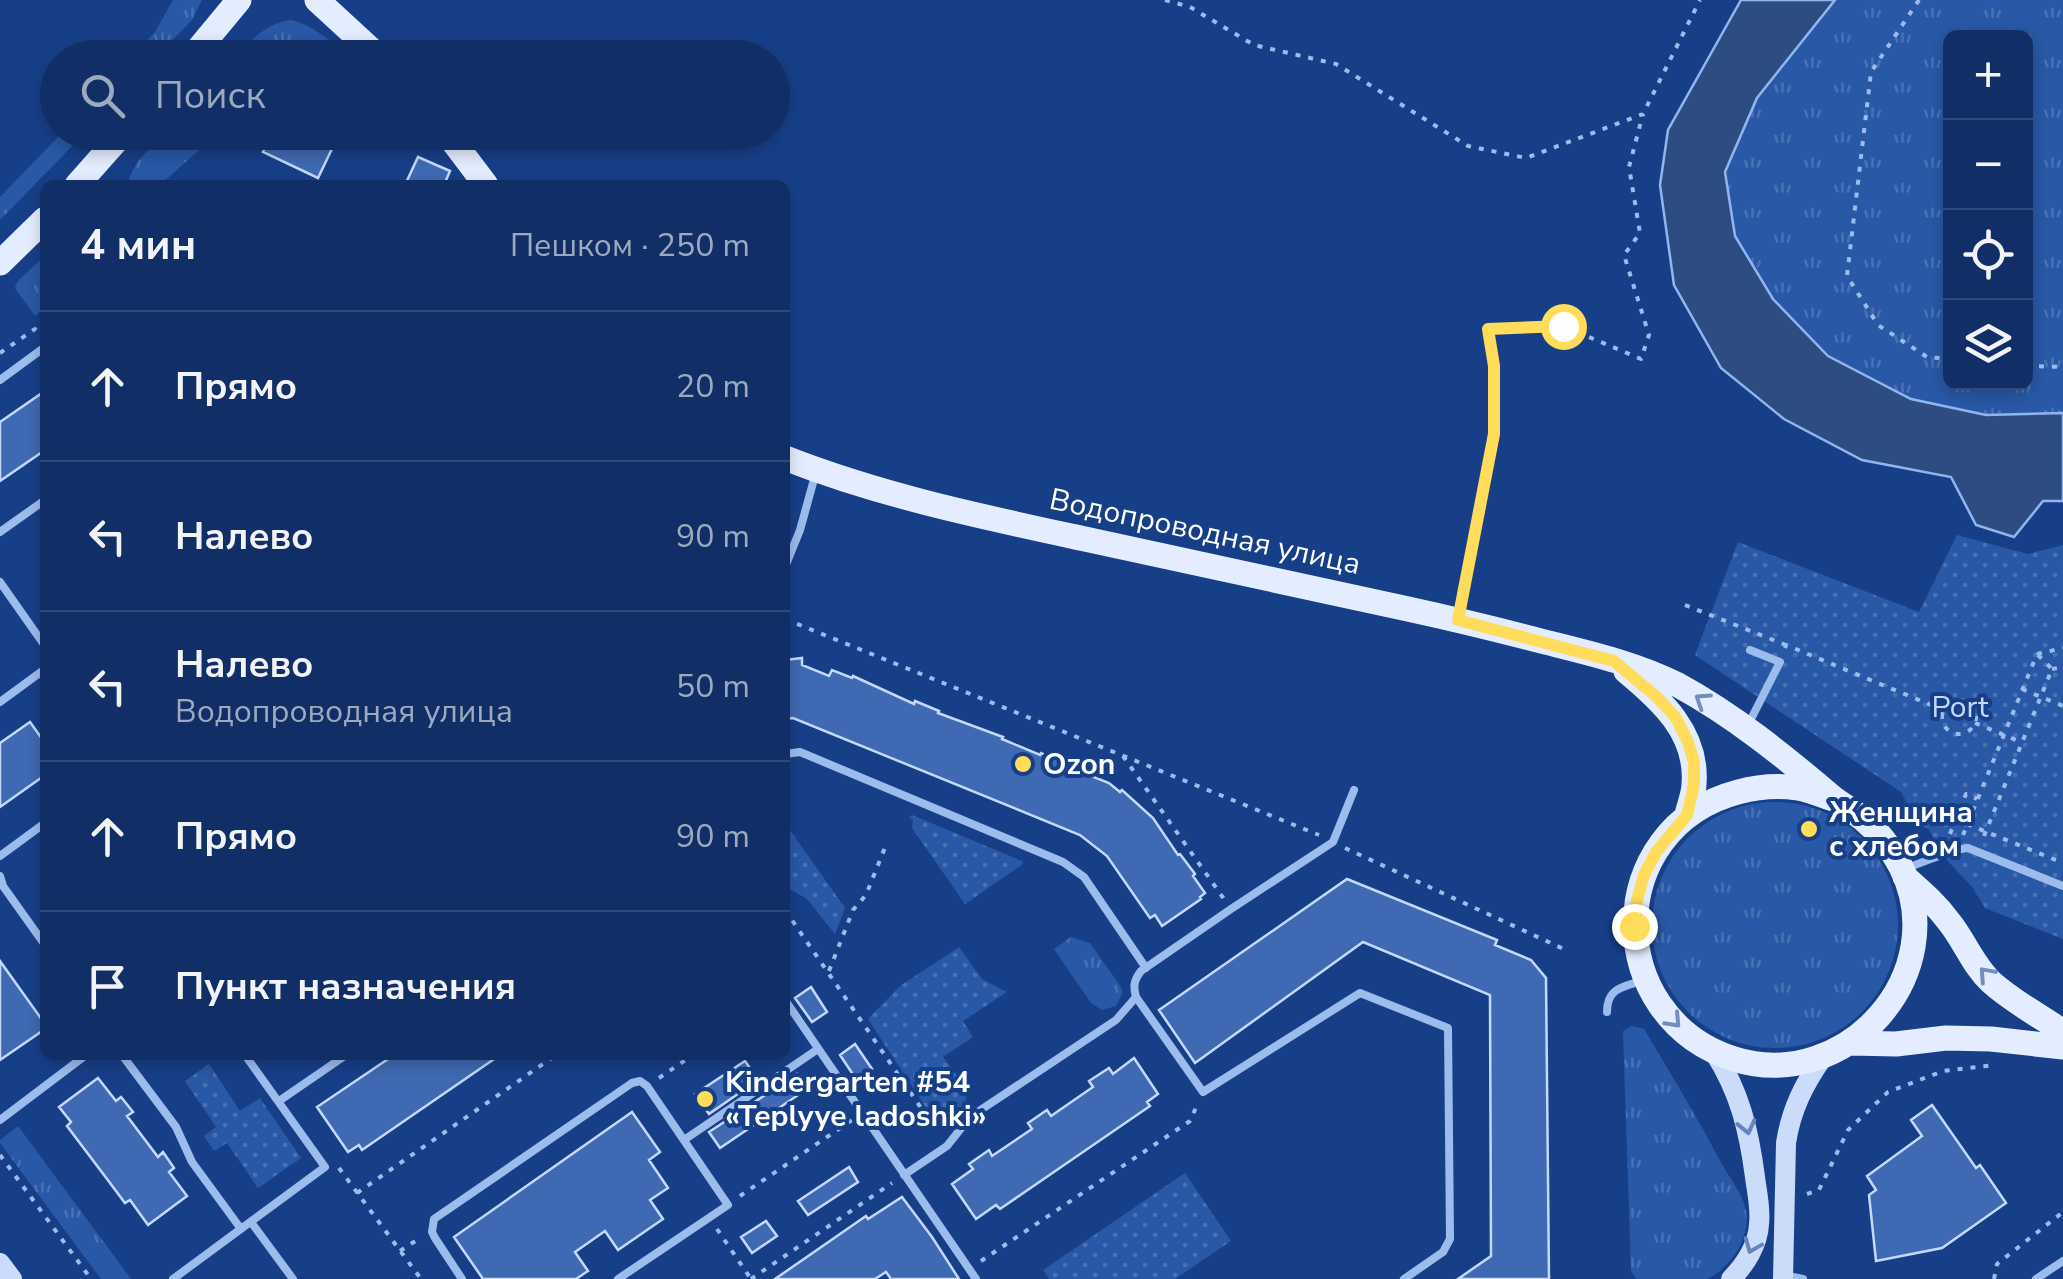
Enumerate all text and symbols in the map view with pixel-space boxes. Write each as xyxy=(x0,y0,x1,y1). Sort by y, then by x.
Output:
map controls xyxy=(1943,30,2033,390)
button: + xyxy=(1943,30,2033,120)
search box xyxy=(40,40,790,150)
icon: search xyxy=(75,68,130,123)
text: Поиск xyxy=(155,70,265,121)
button: − xyxy=(1943,120,2033,210)
button: locate xyxy=(1943,210,2033,300)
text: 4 мин xyxy=(80,217,196,274)
text: Пешком · 250 m xyxy=(510,224,750,267)
button: layers xyxy=(1943,300,2033,390)
route start xyxy=(1541,304,1587,350)
icon: ahead xyxy=(80,359,135,414)
text: Прямо xyxy=(175,361,297,412)
text: 20 m xyxy=(676,365,750,408)
street label: Водопроводная улица xyxy=(1046,479,1364,585)
icon: left xyxy=(80,509,135,564)
text: Налево xyxy=(175,511,314,562)
text: 90 m xyxy=(676,515,750,558)
text: Налево xyxy=(175,639,314,690)
icon: left xyxy=(80,659,135,714)
text: 50 m xyxy=(676,665,750,708)
park label: Port xyxy=(1931,687,1989,728)
text: Водопроводная улица xyxy=(175,690,513,733)
one-way arrow xyxy=(1694,694,1712,713)
place label: Ozon xyxy=(1043,744,1115,785)
marker: Ozon xyxy=(1012,753,1034,775)
place label: Женщина с хлебом xyxy=(1829,792,1973,867)
icon: ahead xyxy=(80,809,135,864)
text: Прямо xyxy=(175,811,297,862)
text: 90 m xyxy=(676,815,750,858)
marker: Женщина с хлебом xyxy=(1798,818,1820,840)
route end xyxy=(1612,904,1658,950)
icon: arrive xyxy=(80,959,135,1014)
text: Пункт назначения xyxy=(175,961,516,1012)
one-way arrow xyxy=(1979,967,1997,986)
one-way arrow xyxy=(1662,1010,1680,1028)
place label: Kindergarten #54 «Teplyye ladoshki» xyxy=(725,1062,987,1137)
marker: Kindergarten #54 «Teplyye ladoshki» xyxy=(694,1088,716,1110)
one-way arrow xyxy=(1735,1118,1756,1135)
one-way arrow xyxy=(1743,1236,1763,1254)

